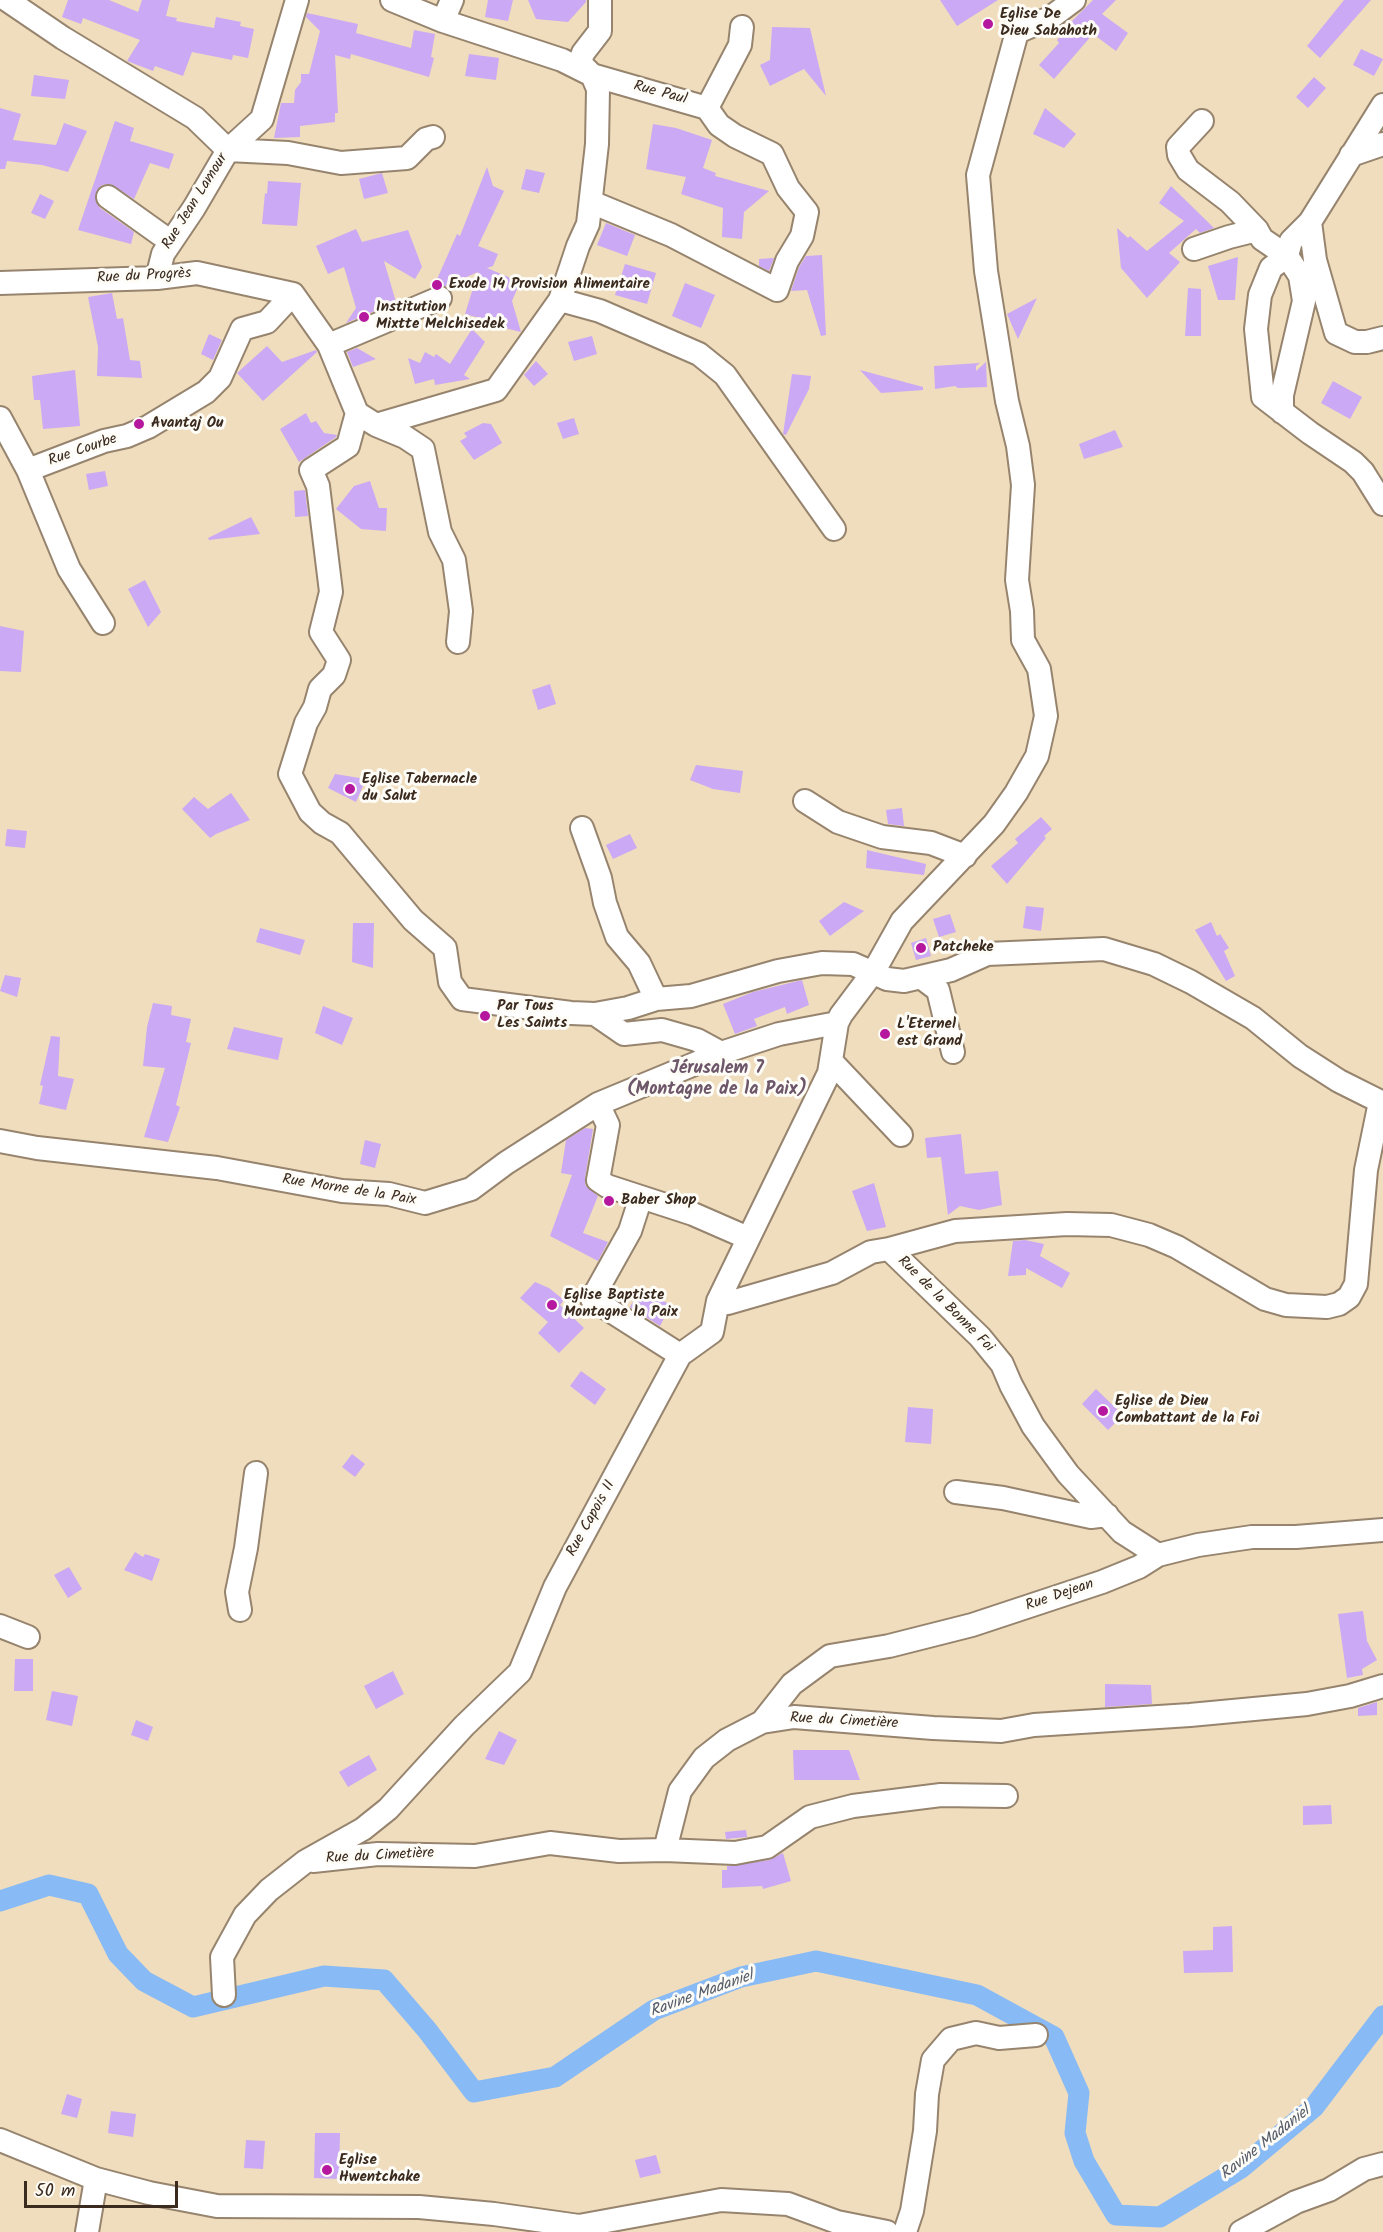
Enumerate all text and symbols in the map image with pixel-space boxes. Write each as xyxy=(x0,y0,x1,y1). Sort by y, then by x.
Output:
place label: Eglise De Dieu Sabahoth xyxy=(1000,6,1097,41)
marker: Eglise De Dieu Sabahoth xyxy=(981,17,995,31)
street label: Rue Paul xyxy=(631,78,689,110)
street label: Rue Jean Lamour xyxy=(159,151,233,253)
street label: Rue du Progrès xyxy=(96,266,192,288)
place label: Exode 14 Provision Alimentaire xyxy=(449,276,650,294)
marker: Exode 14 Provision Alimentaire xyxy=(430,278,444,292)
place label: Institution Mixtte Melchisedek xyxy=(376,299,504,334)
marker: Institution Mixtte Melchisedek xyxy=(357,310,371,324)
place label: Avantaj Ou xyxy=(151,415,223,433)
marker: Avantaj Ou xyxy=(132,417,146,431)
street label: Rue Courbe xyxy=(46,431,120,471)
place label: Eglise Tabernacle du Salut xyxy=(362,771,477,806)
marker: Eglise Tabernacle du Salut xyxy=(343,782,357,796)
place label: Patcheke xyxy=(933,939,993,957)
marker: Patcheke xyxy=(914,941,928,955)
place label: Par Tous Les Saints xyxy=(497,998,567,1033)
marker: Par Tous Les Saints xyxy=(478,1009,492,1023)
place label: L'Eternel est Grand xyxy=(897,1016,962,1051)
marker: L'Eternel est Grand xyxy=(878,1027,892,1041)
district label: Jérusalem 7 (Montagne de la Paix) xyxy=(627,1059,807,1102)
street label: Rue Morne de la Paix xyxy=(281,1172,417,1210)
place label: Baber Shop xyxy=(621,1192,697,1210)
marker: Baber Shop xyxy=(602,1194,616,1208)
street label: Rue de la Bonne Foi xyxy=(893,1253,997,1357)
place label: Eglise Baptiste Montagne la Paix xyxy=(564,1287,678,1322)
marker: Eglise Baptiste Montagne la Paix xyxy=(545,1298,559,1312)
place label: Eglise de Dieu Combattant de la Foi xyxy=(1115,1393,1259,1428)
marker: Eglise de Dieu Combattant de la Foi xyxy=(1096,1404,1110,1418)
street label: Rue Capois II xyxy=(564,1478,620,1560)
street label: Rue Dejean xyxy=(1024,1576,1096,1616)
street label: Rue du Cimetière xyxy=(789,1710,899,1734)
street label: Rue du Cimetière xyxy=(325,1845,435,1869)
water label: Ravine Madaniel xyxy=(648,1967,756,2023)
water label: Ravine Madaniel xyxy=(1217,2103,1315,2185)
place label: Eglise Hwentchake xyxy=(339,2152,420,2187)
marker: Eglise Hwentchake xyxy=(320,2163,334,2177)
scale bar xyxy=(27,2169,182,2207)
text: 50 m xyxy=(35,2177,75,2206)

